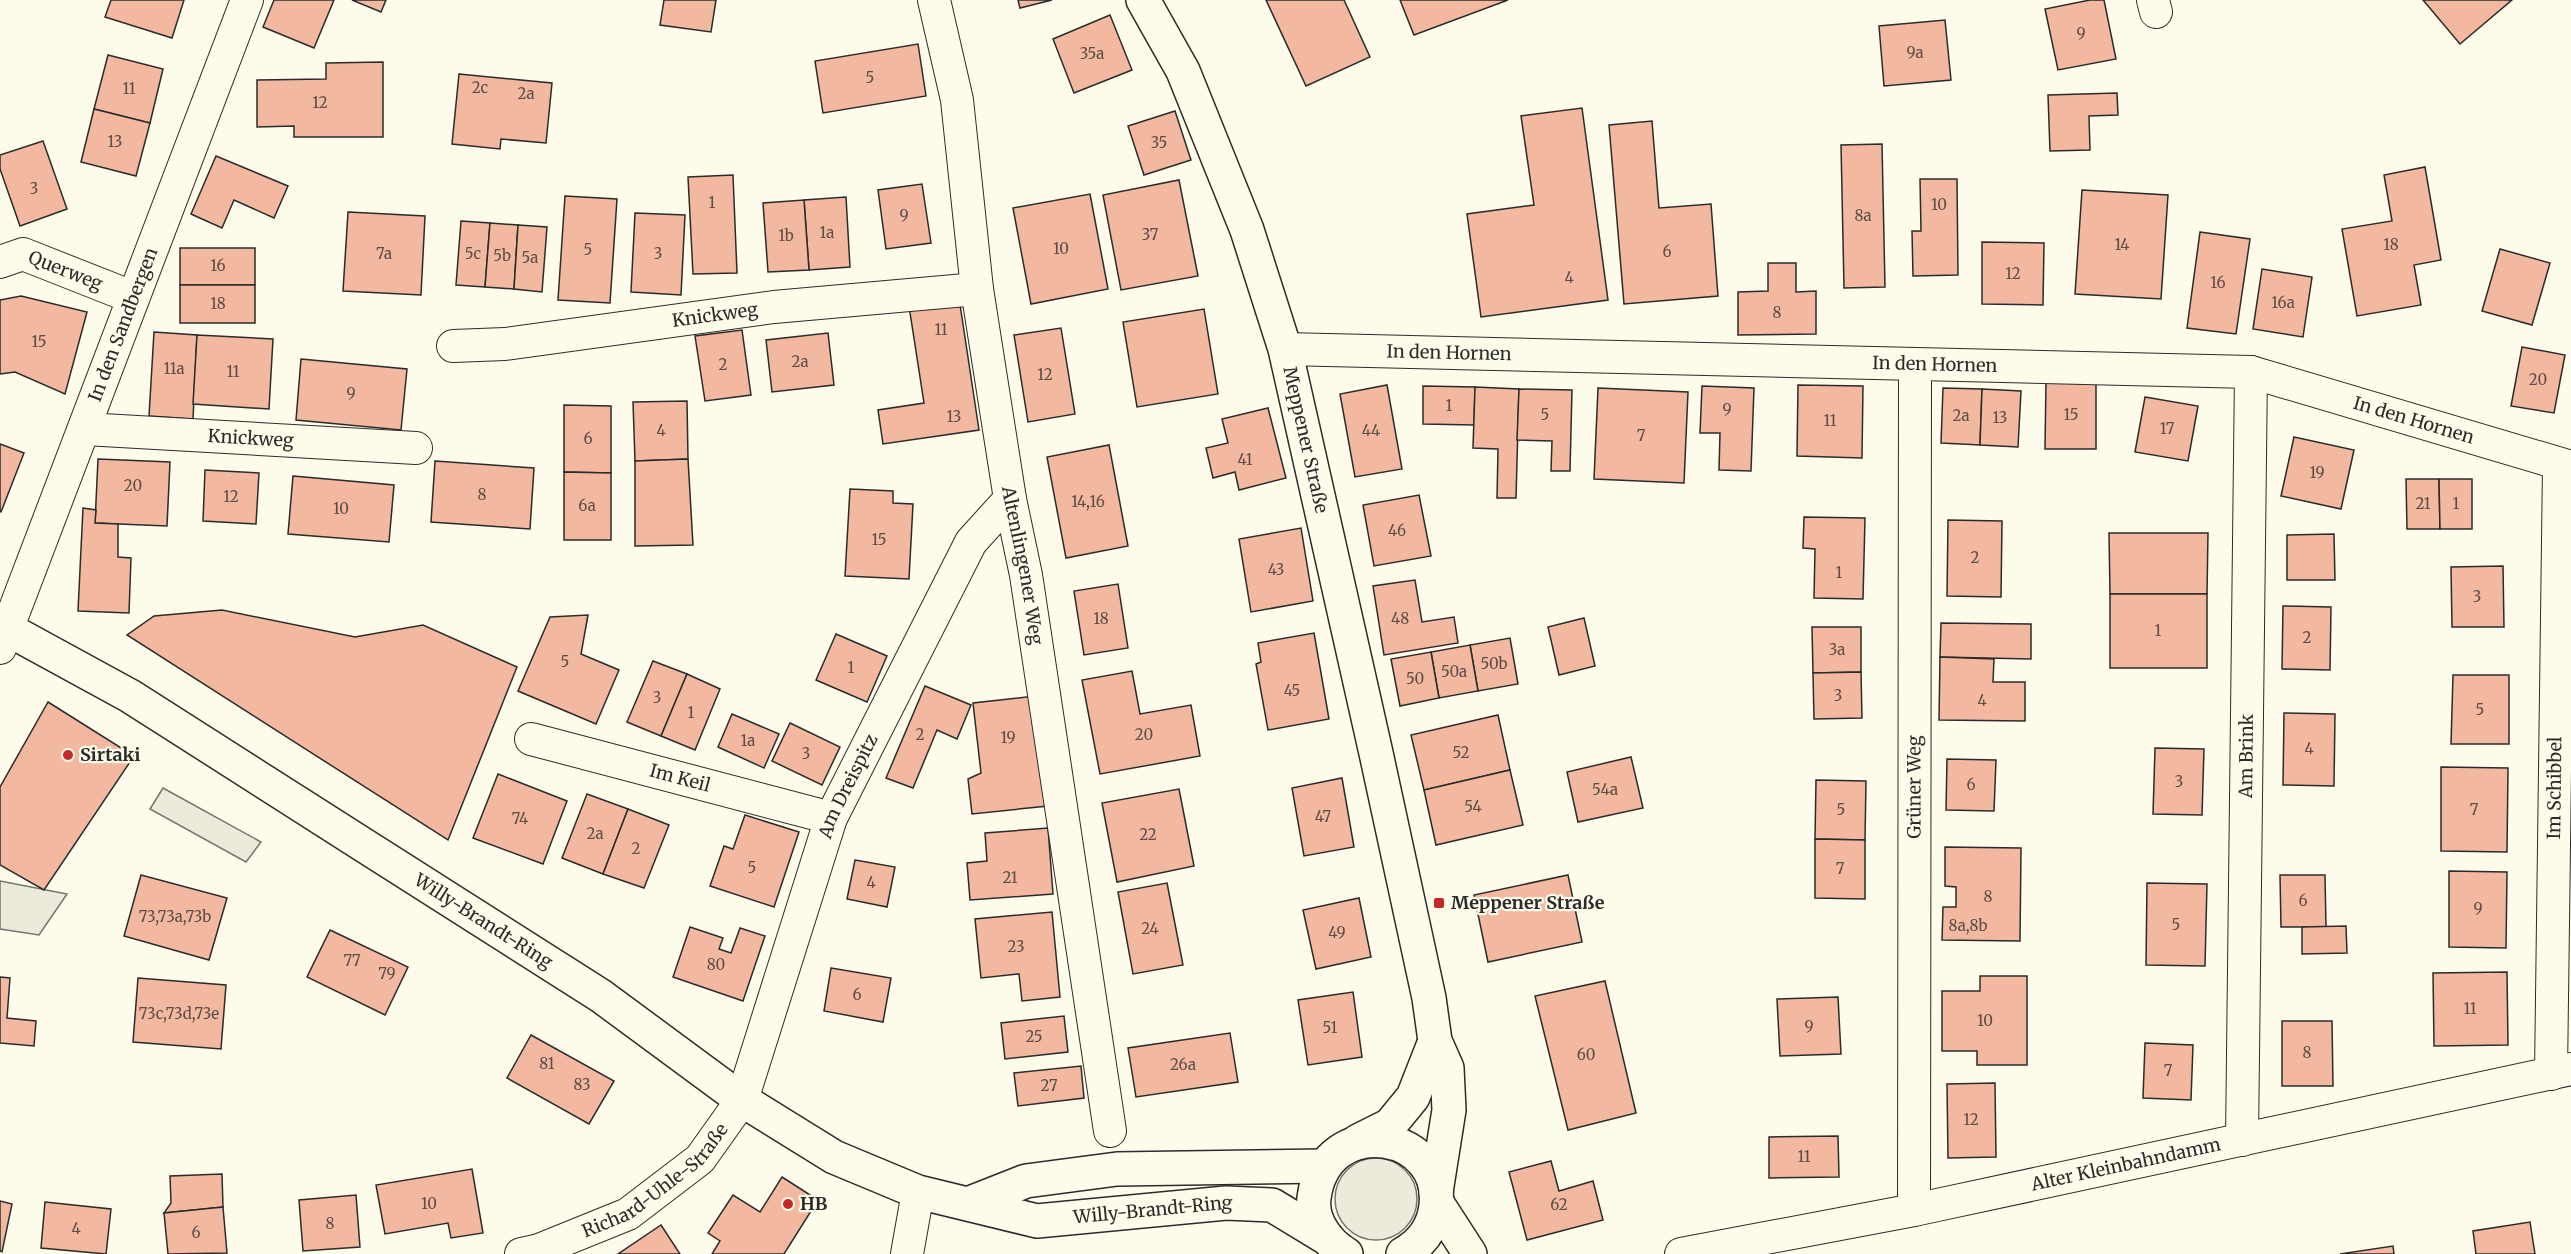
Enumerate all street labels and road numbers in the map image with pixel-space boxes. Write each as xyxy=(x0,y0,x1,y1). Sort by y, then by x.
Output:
street label: In den Sandbergen xyxy=(83,244,163,405)
street label: Querweg xyxy=(25,245,106,295)
street label: Knickweg xyxy=(671,297,759,332)
street label: In den Hornen xyxy=(1386,339,1512,365)
street label: In den Hornen xyxy=(1872,351,1998,377)
street label: Meppener Straße xyxy=(1278,364,1334,515)
street label: In den Hornen xyxy=(2351,391,2477,449)
street label: Knickweg xyxy=(207,424,295,452)
street label: Altenlingener Weg xyxy=(997,484,1048,646)
street label: Am Brink xyxy=(2234,713,2258,799)
street label: Am Dreispitz xyxy=(813,730,883,842)
street label: Grüner Weg xyxy=(1902,735,1926,839)
street label: Im Schibbel xyxy=(2542,736,2566,840)
street label: Im Keil xyxy=(647,759,713,797)
street label: Willy-Brandt-Ring xyxy=(409,868,557,973)
street label: Richard-Uhle-Straße xyxy=(578,1119,733,1242)
street label: Alter Kleinbahndamm xyxy=(2028,1132,2223,1196)
street label: Willy-Brandt-Ring xyxy=(1071,1191,1233,1229)

